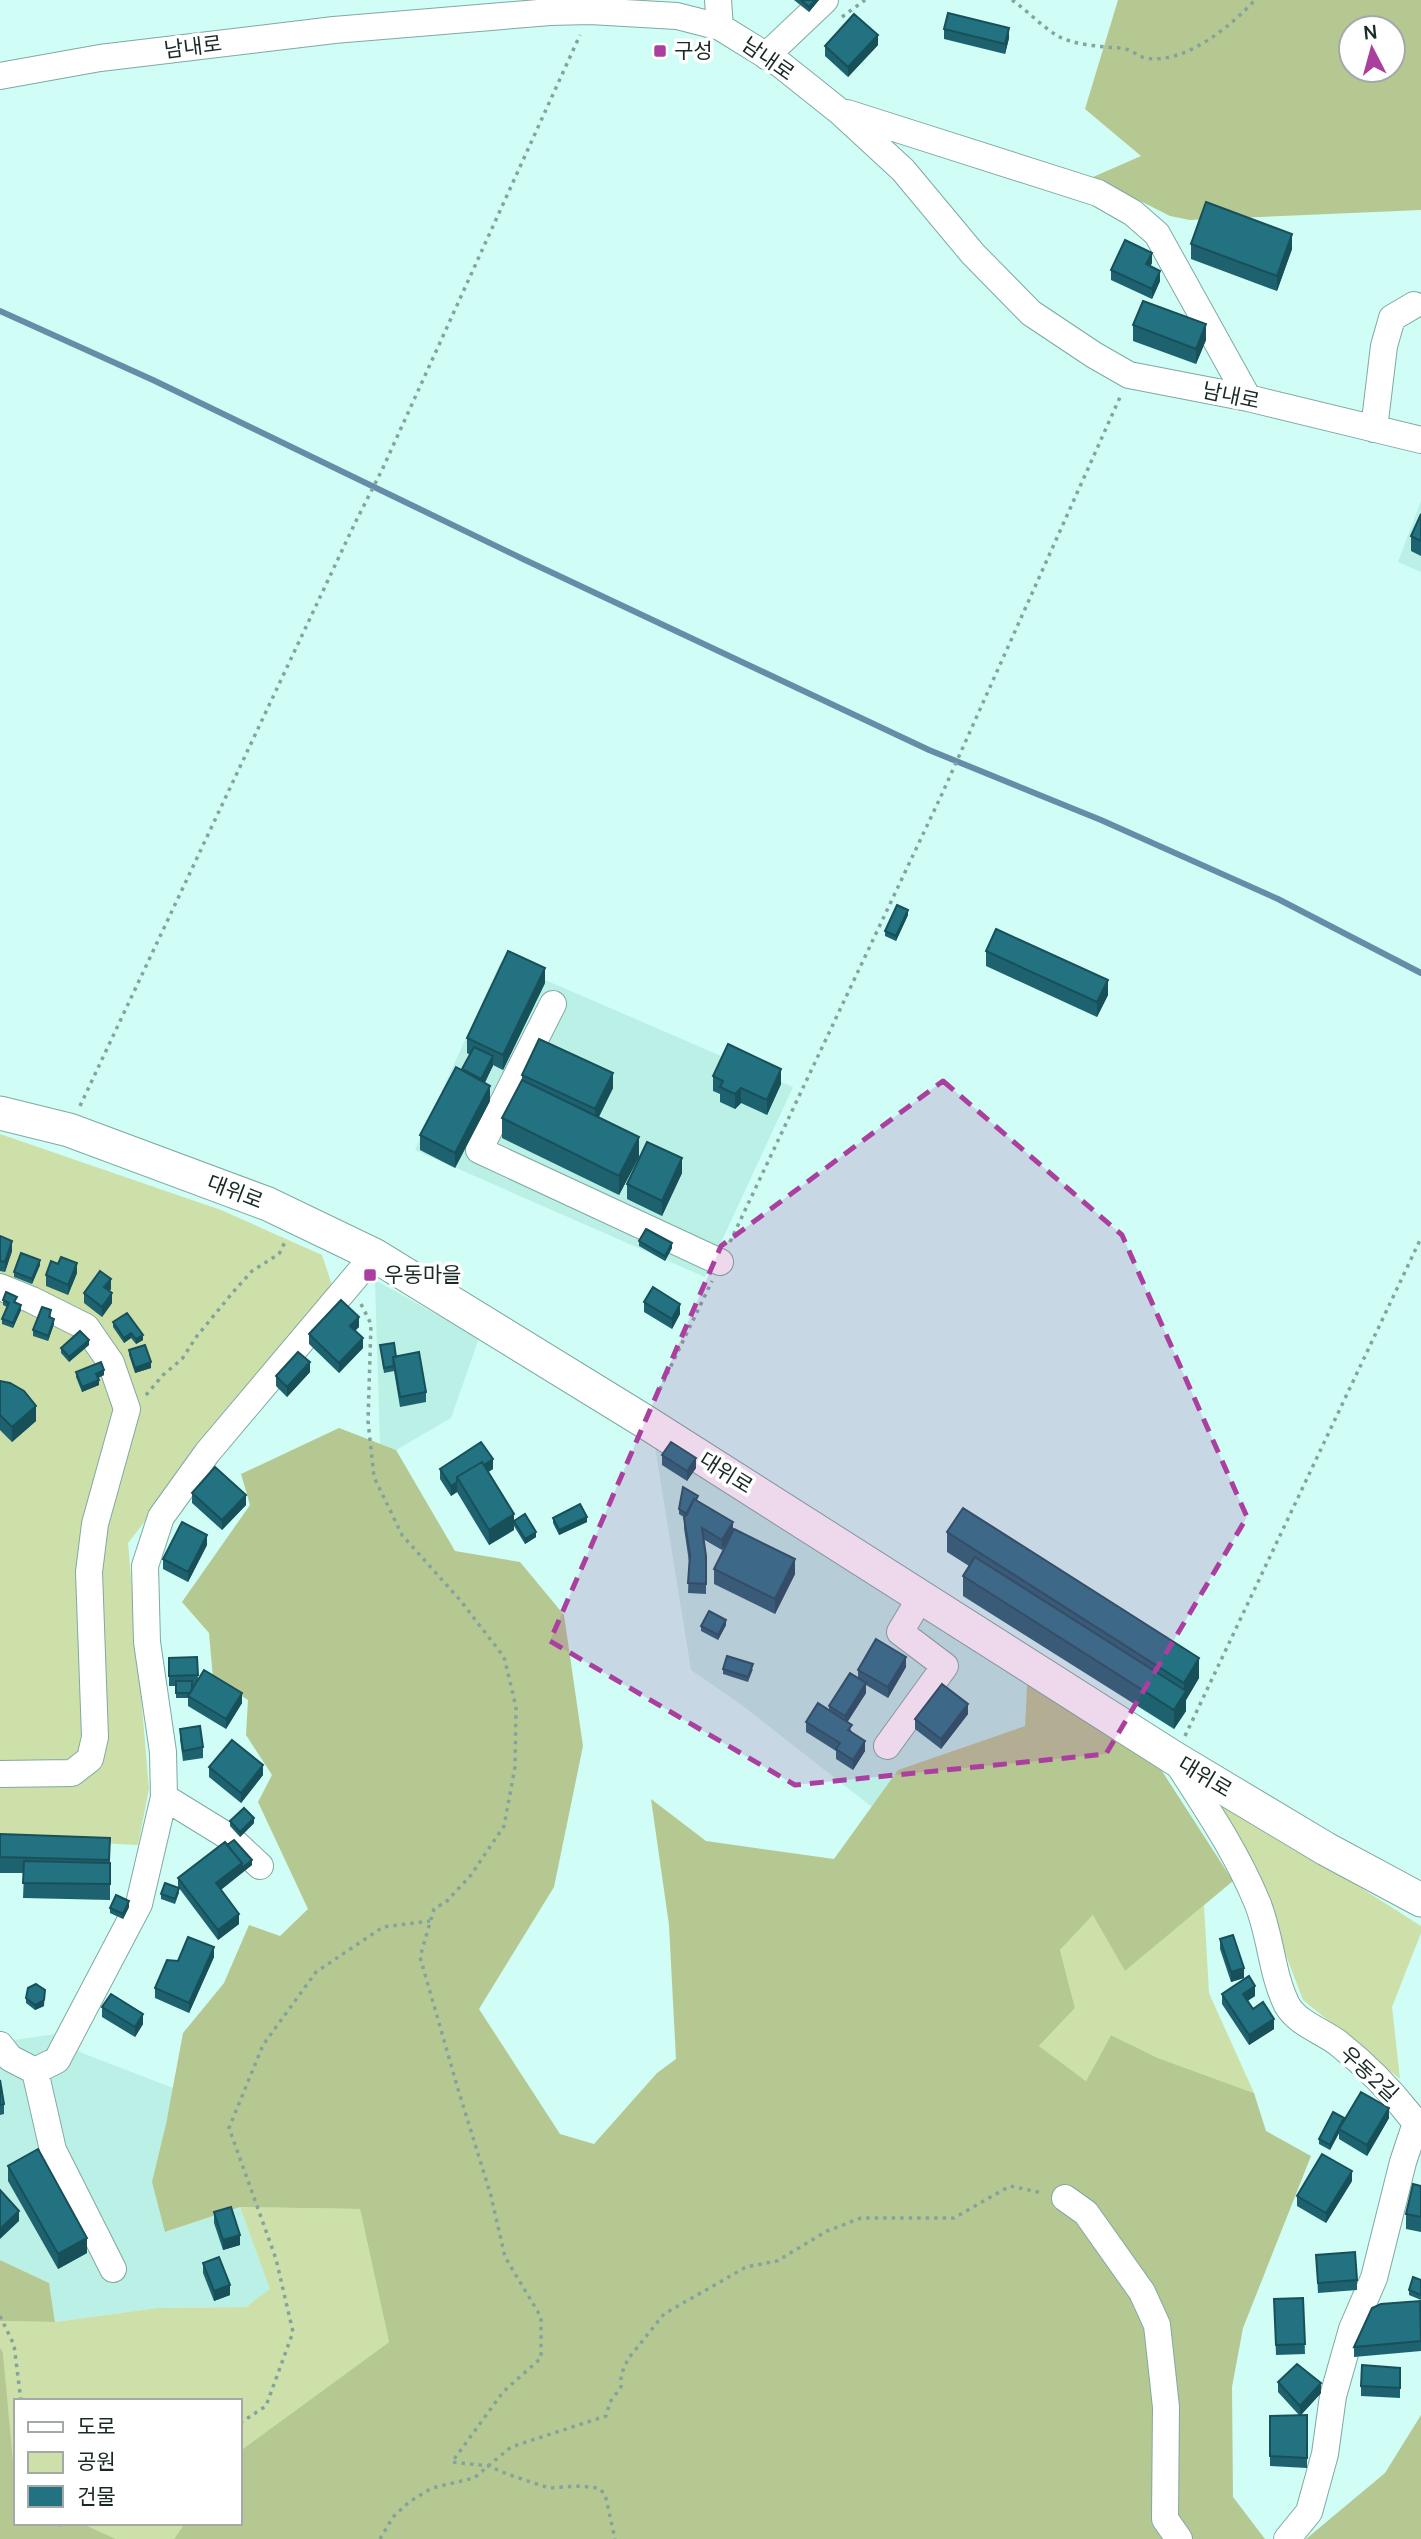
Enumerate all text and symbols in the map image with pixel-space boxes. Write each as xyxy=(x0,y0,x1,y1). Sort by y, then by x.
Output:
north arrow xyxy=(1337,14,1407,84)
text: N xyxy=(1362,18,1378,46)
street label: 남내로 xyxy=(162,29,223,63)
street label: 남내로 xyxy=(737,30,800,86)
place label: 구성 xyxy=(674,36,713,64)
marker: 구성 xyxy=(652,43,668,59)
street label: 남내로 xyxy=(1200,375,1262,415)
street label: 대위로 xyxy=(203,1168,267,1215)
place label: 우동마을 xyxy=(384,1260,461,1288)
marker: 우동마을 xyxy=(362,1267,378,1283)
street label: 대위로 xyxy=(695,1445,759,1499)
street label: 대위로 xyxy=(1173,1749,1238,1803)
street label: 우동2길 xyxy=(1335,2039,1405,2107)
legend xyxy=(14,2399,242,2525)
text: 도로 xyxy=(77,2412,116,2440)
text: 공원 xyxy=(77,2447,116,2475)
text: 건물 xyxy=(77,2482,116,2510)

